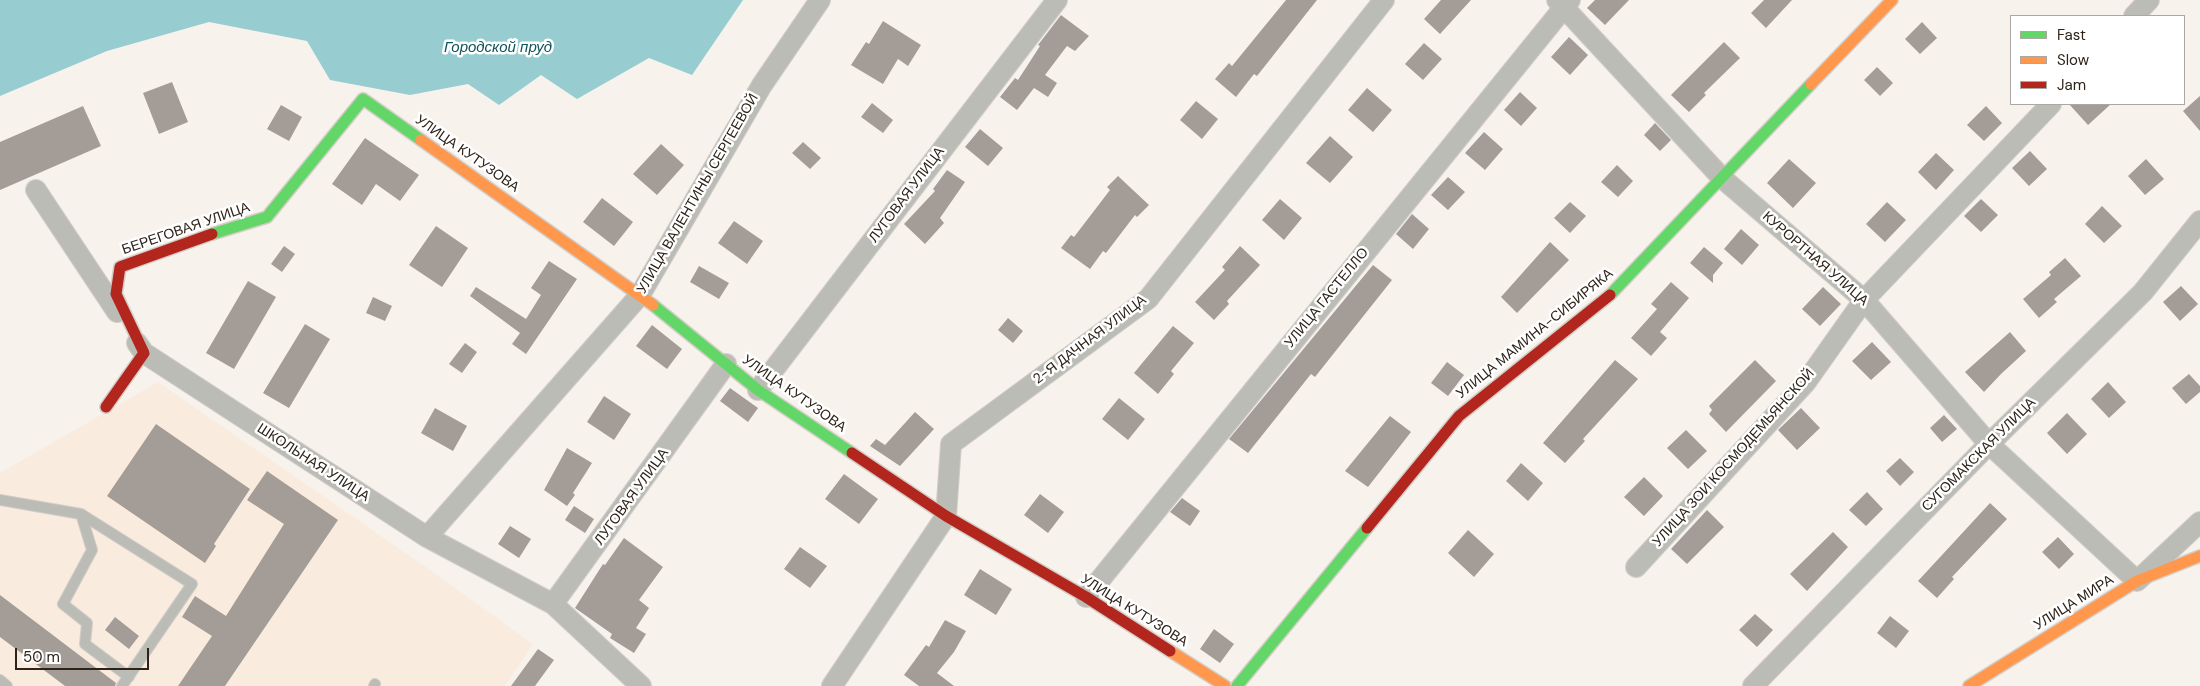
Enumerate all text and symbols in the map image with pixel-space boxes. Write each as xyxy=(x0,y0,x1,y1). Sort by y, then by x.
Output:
legend xyxy=(2010,15,2185,105)
text: Fast xyxy=(2057,25,2086,45)
water label: Городской пруд xyxy=(444,39,552,57)
text: Slow xyxy=(2057,50,2089,70)
text: Jam xyxy=(2057,75,2086,95)
street label: УЛИЦА ВАЛЕНТИНЫ СЕРГЕЕВОЙ xyxy=(634,91,762,297)
street label: УЛИЦА КУТУЗОВА xyxy=(412,112,522,196)
street label: ЛУГОВАЯ УЛИЦА xyxy=(866,144,948,246)
street label: БЕРЕГОВАЯ УЛИЦА xyxy=(120,199,252,259)
street label: КУРОРТНАЯ УЛИЦА xyxy=(1759,208,1871,310)
street label: УЛИЦА ГАСТЕЛЛО xyxy=(1282,245,1372,351)
street label: УЛИЦА МАМИНА-СИБИРЯКА xyxy=(1453,266,1617,402)
street label: 2-Я ДАЧНАЯ УЛИЦА xyxy=(1030,292,1150,388)
street label: УЛИЦА КУТУЗОВА xyxy=(739,352,849,436)
street label: УЛИЦА ЗОИ КОСМОДЕМЬЯНСКОЙ xyxy=(1650,366,1818,550)
street label: СУГОМАКСКАЯ УЛИЦА xyxy=(1919,395,2039,515)
street label: ШКОЛЬНАЯ УЛИЦА xyxy=(254,420,372,506)
street label: ЛУГОВАЯ УЛИЦА xyxy=(591,445,673,549)
street label: УЛИЦА КУТУЗОВА xyxy=(1077,571,1191,651)
street label: УЛИЦА МИРА xyxy=(2031,572,2117,634)
scale bar xyxy=(18,638,151,670)
text: 50 m xyxy=(23,647,60,667)

